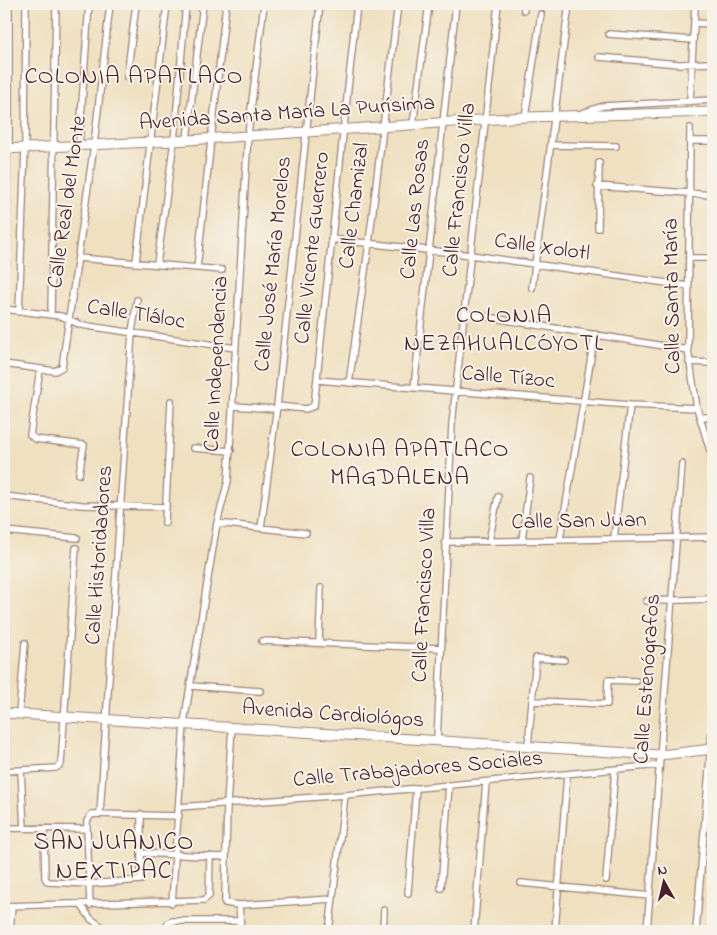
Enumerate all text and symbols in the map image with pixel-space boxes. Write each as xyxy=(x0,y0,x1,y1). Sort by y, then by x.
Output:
district label: COLONIA APATLACO xyxy=(24,60,244,95)
street label: Avenida Santa María La Purísima xyxy=(138,88,436,140)
street label: Calle Francisco Villa xyxy=(435,101,485,279)
street label: Calle Real del Monte xyxy=(40,113,96,290)
street label: Calle Las Rosas xyxy=(393,137,439,281)
street label: Calle Chamizal xyxy=(331,141,379,271)
street label: Calle Vicente Guerrero xyxy=(287,150,339,346)
street label: Calle José María Morelos xyxy=(247,155,301,373)
street label: Calle Santa María xyxy=(656,218,690,374)
street label: Calle Xolotl xyxy=(492,225,592,271)
street label: Calle Independencia xyxy=(196,275,238,453)
street label: Calle Tláloc xyxy=(85,291,188,339)
district label: COLONIA NEZAHUALCÓYOTL xyxy=(404,299,604,362)
street label: Calle Tízoc xyxy=(460,358,556,398)
district label: COLONIA APATLACO MAGDALENA xyxy=(290,433,510,496)
street label: Calle Historidadores xyxy=(78,464,122,646)
street label: Calle San Juan xyxy=(511,505,647,539)
street label: Calle Francisco Villa xyxy=(404,507,446,683)
street label: Calle Estenógrafos xyxy=(626,593,671,765)
street label: Avenida Cardiológos xyxy=(241,693,425,738)
street label: Calle Trabajadores Sociales xyxy=(292,743,544,797)
district label: SAN JUANICO NEXTIPAC xyxy=(33,825,195,890)
north arrow xyxy=(640,858,690,908)
text: N xyxy=(656,860,669,882)

